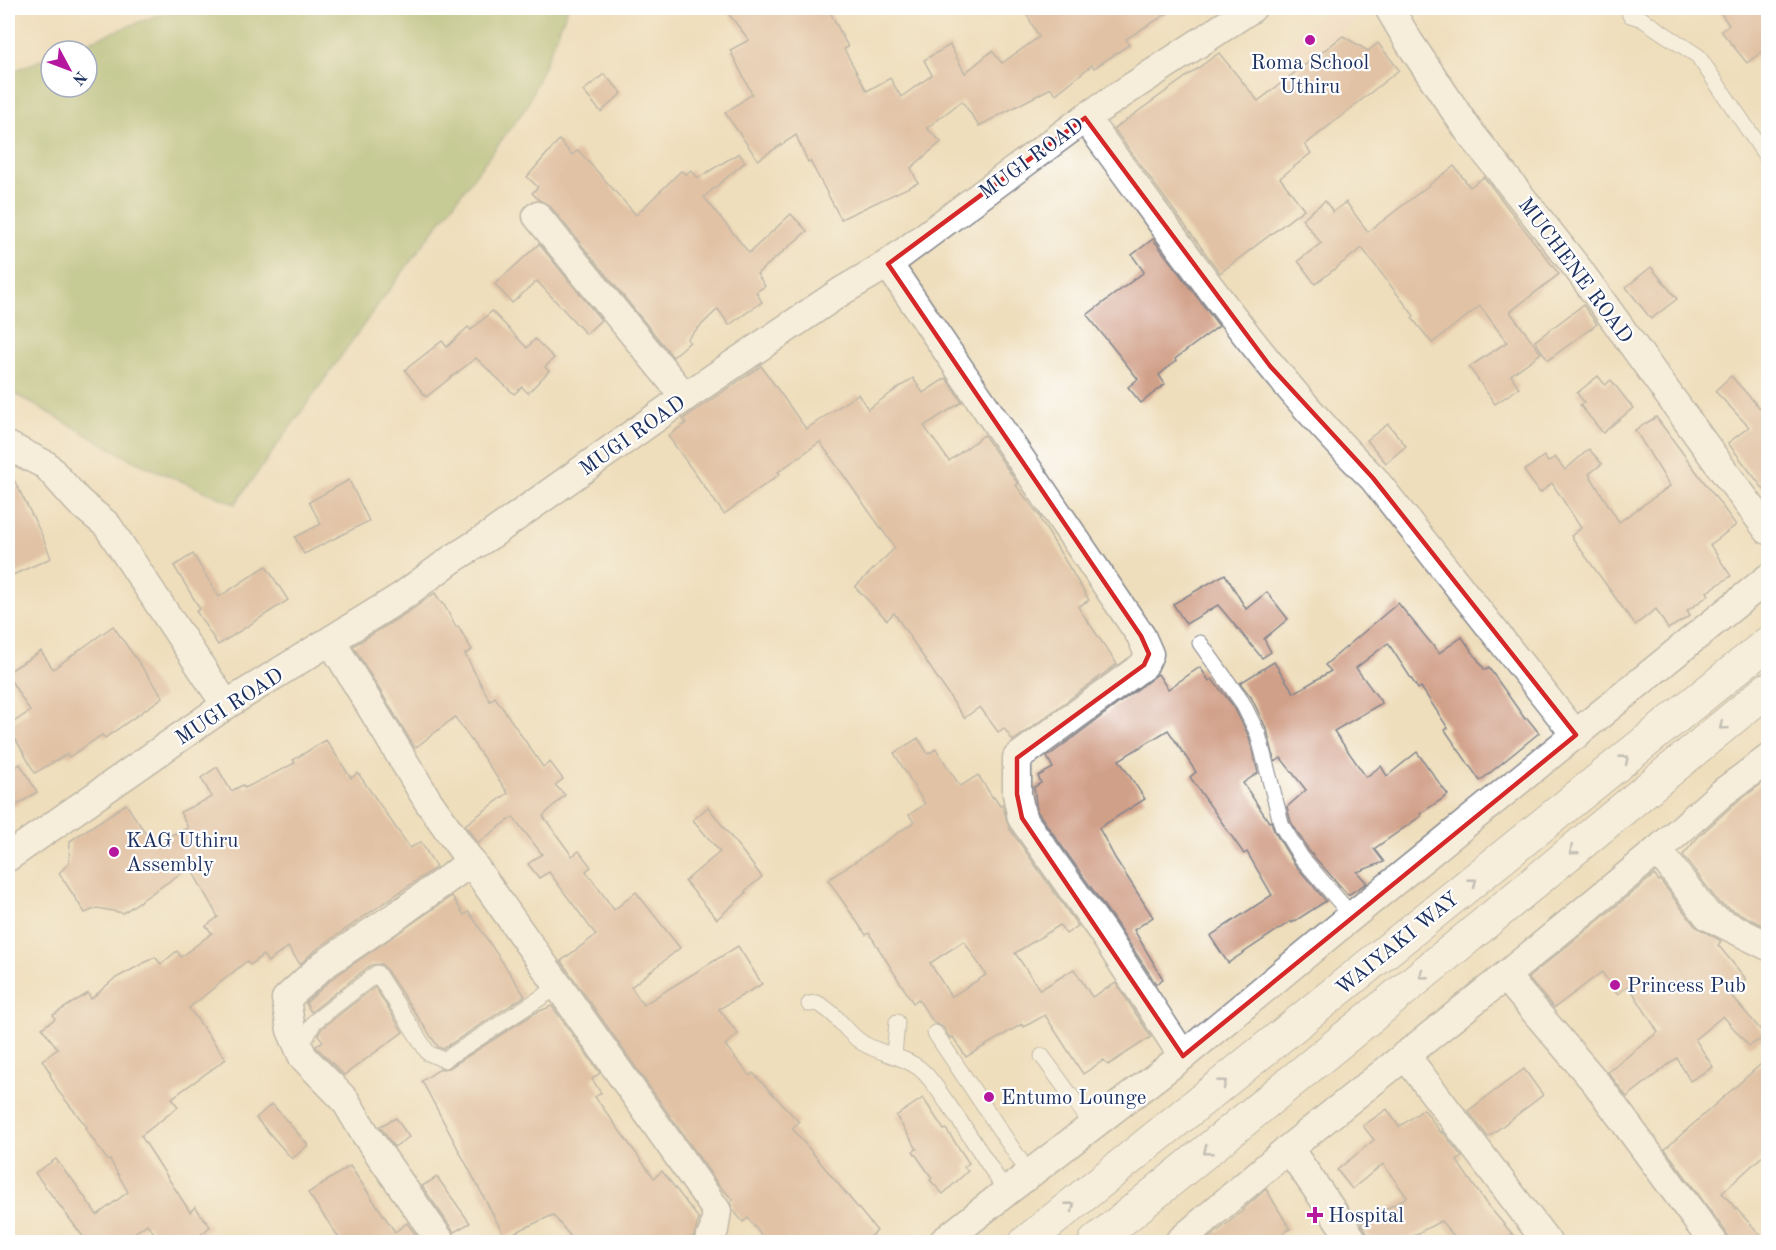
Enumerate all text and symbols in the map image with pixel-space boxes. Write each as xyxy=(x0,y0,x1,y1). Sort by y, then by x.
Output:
marker: Roma School Uthiru xyxy=(1303,33,1317,47)
north arrow xyxy=(39,39,99,99)
place label: Roma School Uthiru xyxy=(1251,53,1370,98)
text: N xyxy=(68,68,89,88)
street label: MUGI ROAD xyxy=(976,114,1088,204)
street label: MUCHENE ROAD xyxy=(1513,194,1636,347)
street label: MUGI ROAD xyxy=(576,392,689,480)
street label: MUGI ROAD xyxy=(172,665,287,750)
one-way arrow xyxy=(1719,719,1730,730)
one-way arrow xyxy=(1618,755,1629,766)
place label: KAG Uthiru Assembly xyxy=(126,831,239,876)
one-way arrow xyxy=(1569,843,1580,854)
marker: KAG Uthiru Assembly xyxy=(107,845,121,859)
one-way arrow xyxy=(1466,878,1477,889)
street label: WAIYAKI WAY xyxy=(1333,889,1463,1000)
one-way arrow xyxy=(1419,967,1430,978)
place label: Princess Pub xyxy=(1627,976,1746,997)
marker: Princess Pub xyxy=(1608,978,1622,992)
one-way arrow xyxy=(1216,1080,1227,1091)
place label: Entumo Lounge xyxy=(1001,1088,1146,1109)
marker: Entumo Lounge xyxy=(982,1090,996,1104)
one-way arrow xyxy=(1203,1144,1214,1155)
one-way arrow xyxy=(1065,1202,1076,1213)
marker: Hospital xyxy=(1306,1206,1324,1224)
place label: Hospital xyxy=(1328,1206,1404,1227)

